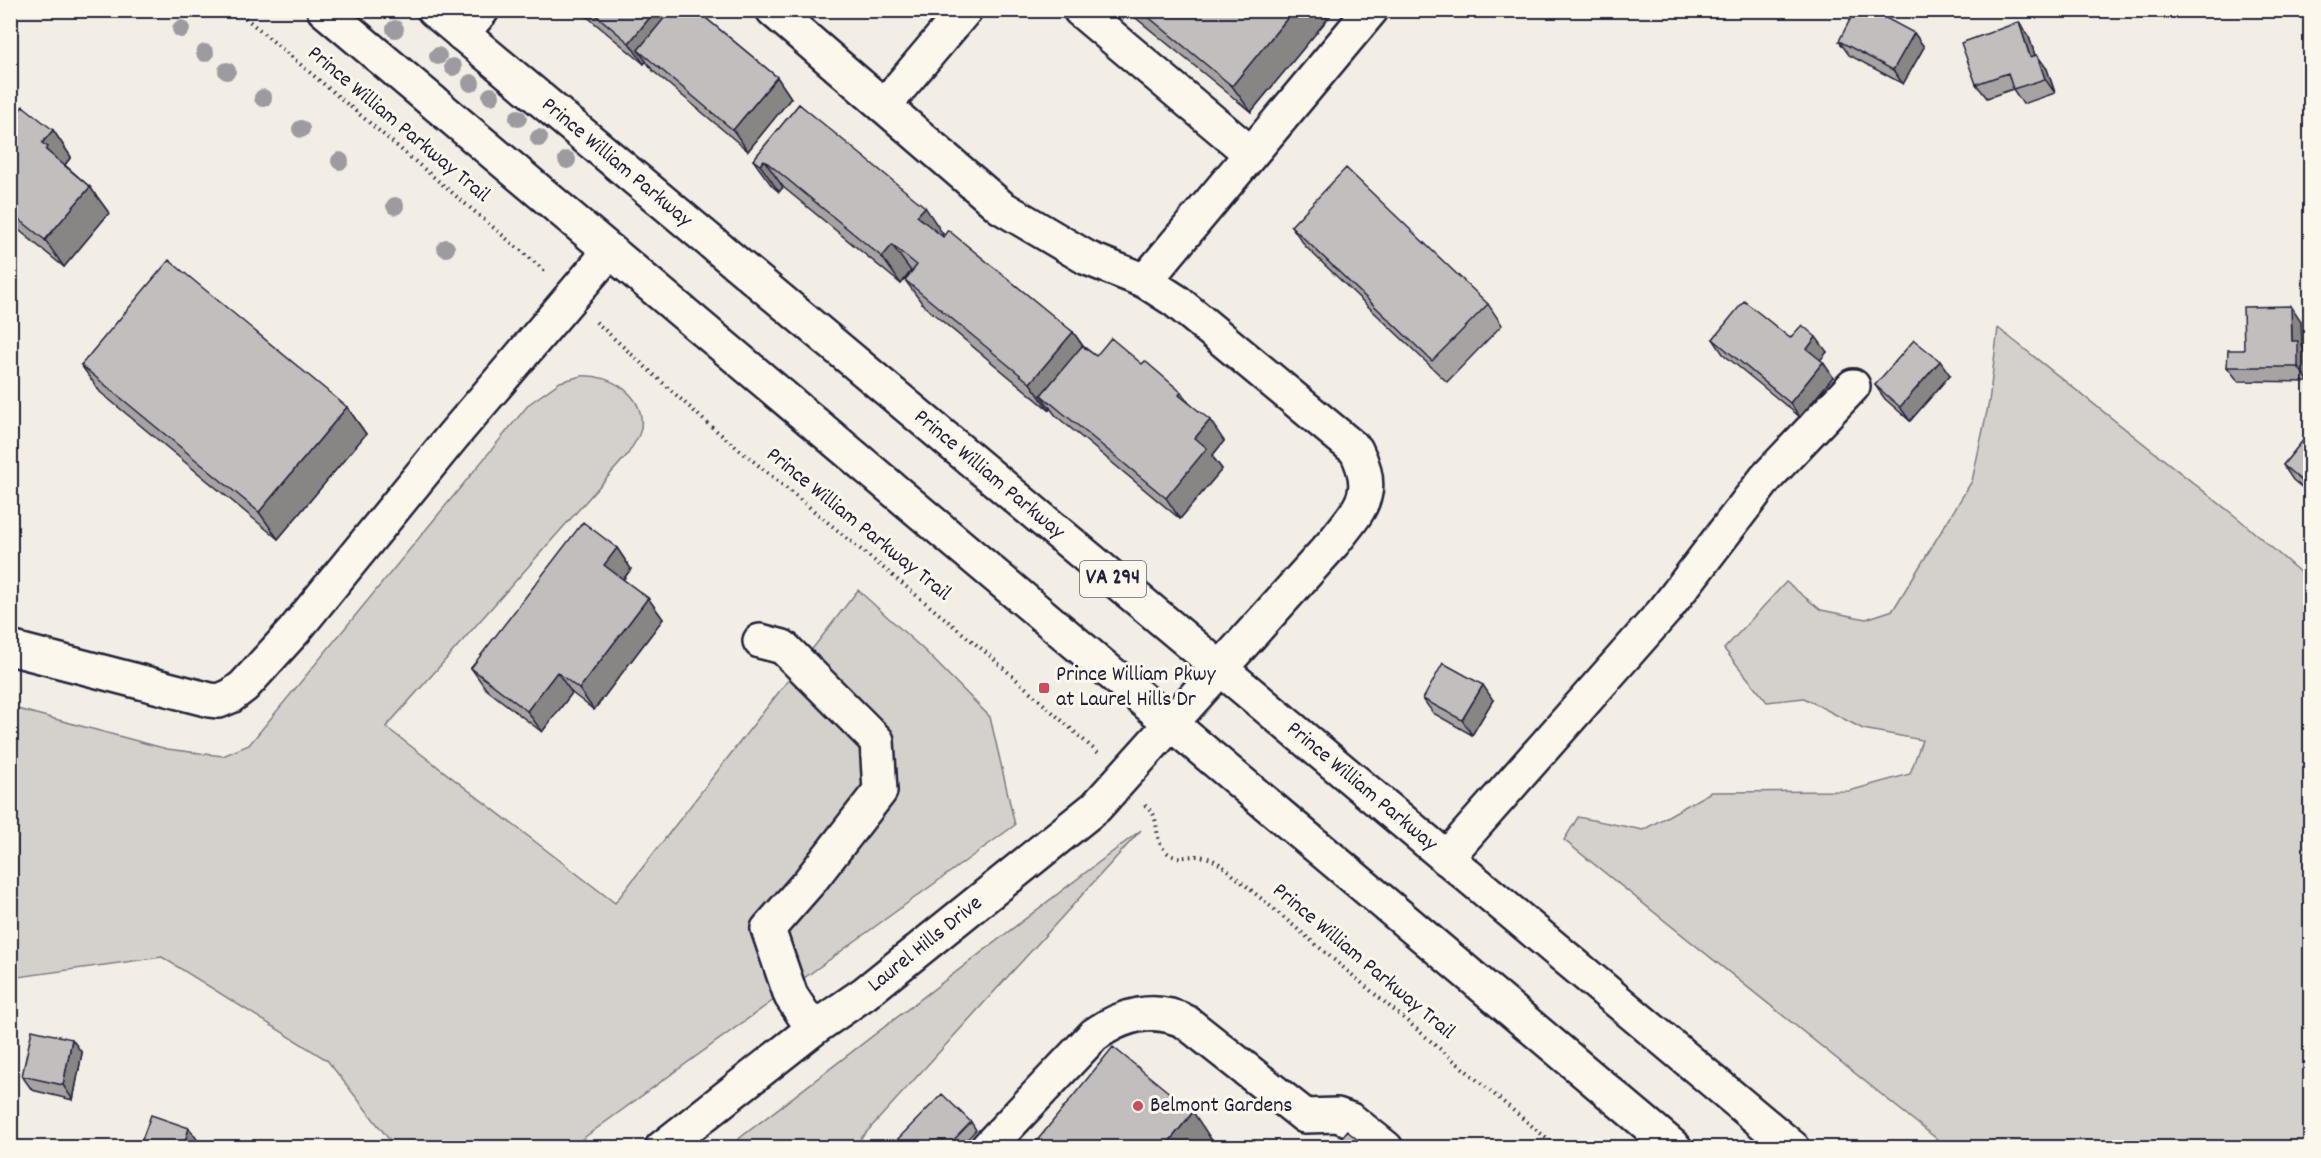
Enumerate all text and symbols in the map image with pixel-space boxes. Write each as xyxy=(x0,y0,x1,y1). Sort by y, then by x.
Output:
street label: Prince William Parkway Trail xyxy=(300,39,496,211)
street label: Prince William Parkway xyxy=(534,90,700,236)
street label: Prince William Parkway xyxy=(907,402,1072,548)
street label: Prince William Parkway Trail xyxy=(759,441,957,609)
road number: VA 294 xyxy=(1080,561,1146,597)
place label: Prince William Pkwy at Laurel Hills Dr xyxy=(1056,660,1217,716)
marker: Prince William Pkwy at Laurel Hills Dr xyxy=(1037,681,1051,695)
street label: Prince William Parkway xyxy=(1279,714,1445,860)
street label: Prince William Parkway Trail xyxy=(1265,876,1461,1048)
street label: Laurel Hills Drive xyxy=(861,889,989,1000)
place label: Belmont Gardens xyxy=(1150,1091,1293,1122)
marker: Belmont Gardens xyxy=(1131,1099,1145,1113)

